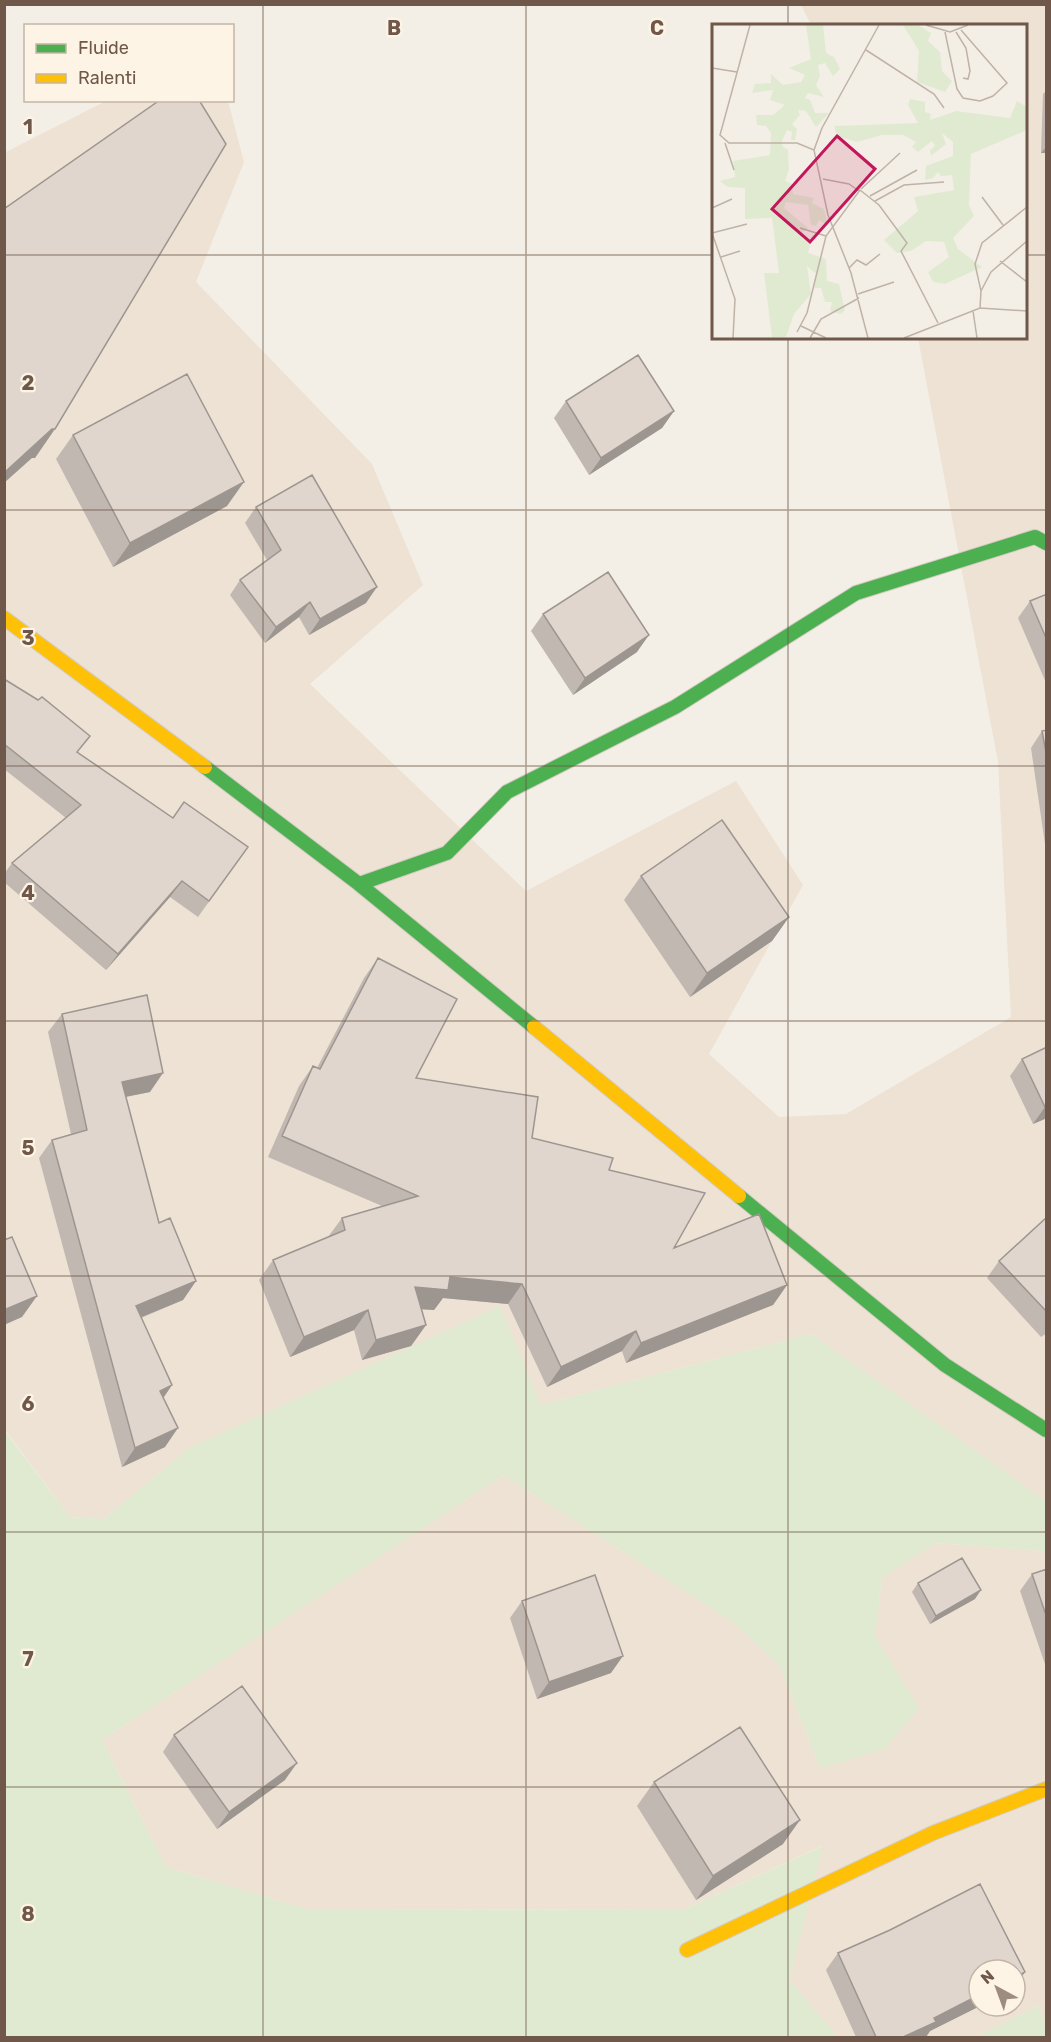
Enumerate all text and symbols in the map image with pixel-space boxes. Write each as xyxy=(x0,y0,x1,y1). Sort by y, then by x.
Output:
text: B xyxy=(387,16,401,40)
text: C xyxy=(650,16,664,40)
legend xyxy=(24,24,234,102)
inset map xyxy=(712,24,1027,339)
text: Fluide xyxy=(78,37,129,59)
text: Ralenti xyxy=(78,67,136,89)
text: 1 xyxy=(23,115,33,139)
text: 2 xyxy=(22,371,35,395)
text: 3 xyxy=(21,626,35,650)
text: 4 xyxy=(21,881,35,905)
text: 5 xyxy=(22,1136,35,1160)
text: 6 xyxy=(21,1392,35,1416)
text: 7 xyxy=(22,1647,34,1671)
text: 8 xyxy=(21,1902,35,1926)
north arrow xyxy=(967,1958,1027,2018)
text: N xyxy=(977,1966,998,1988)

